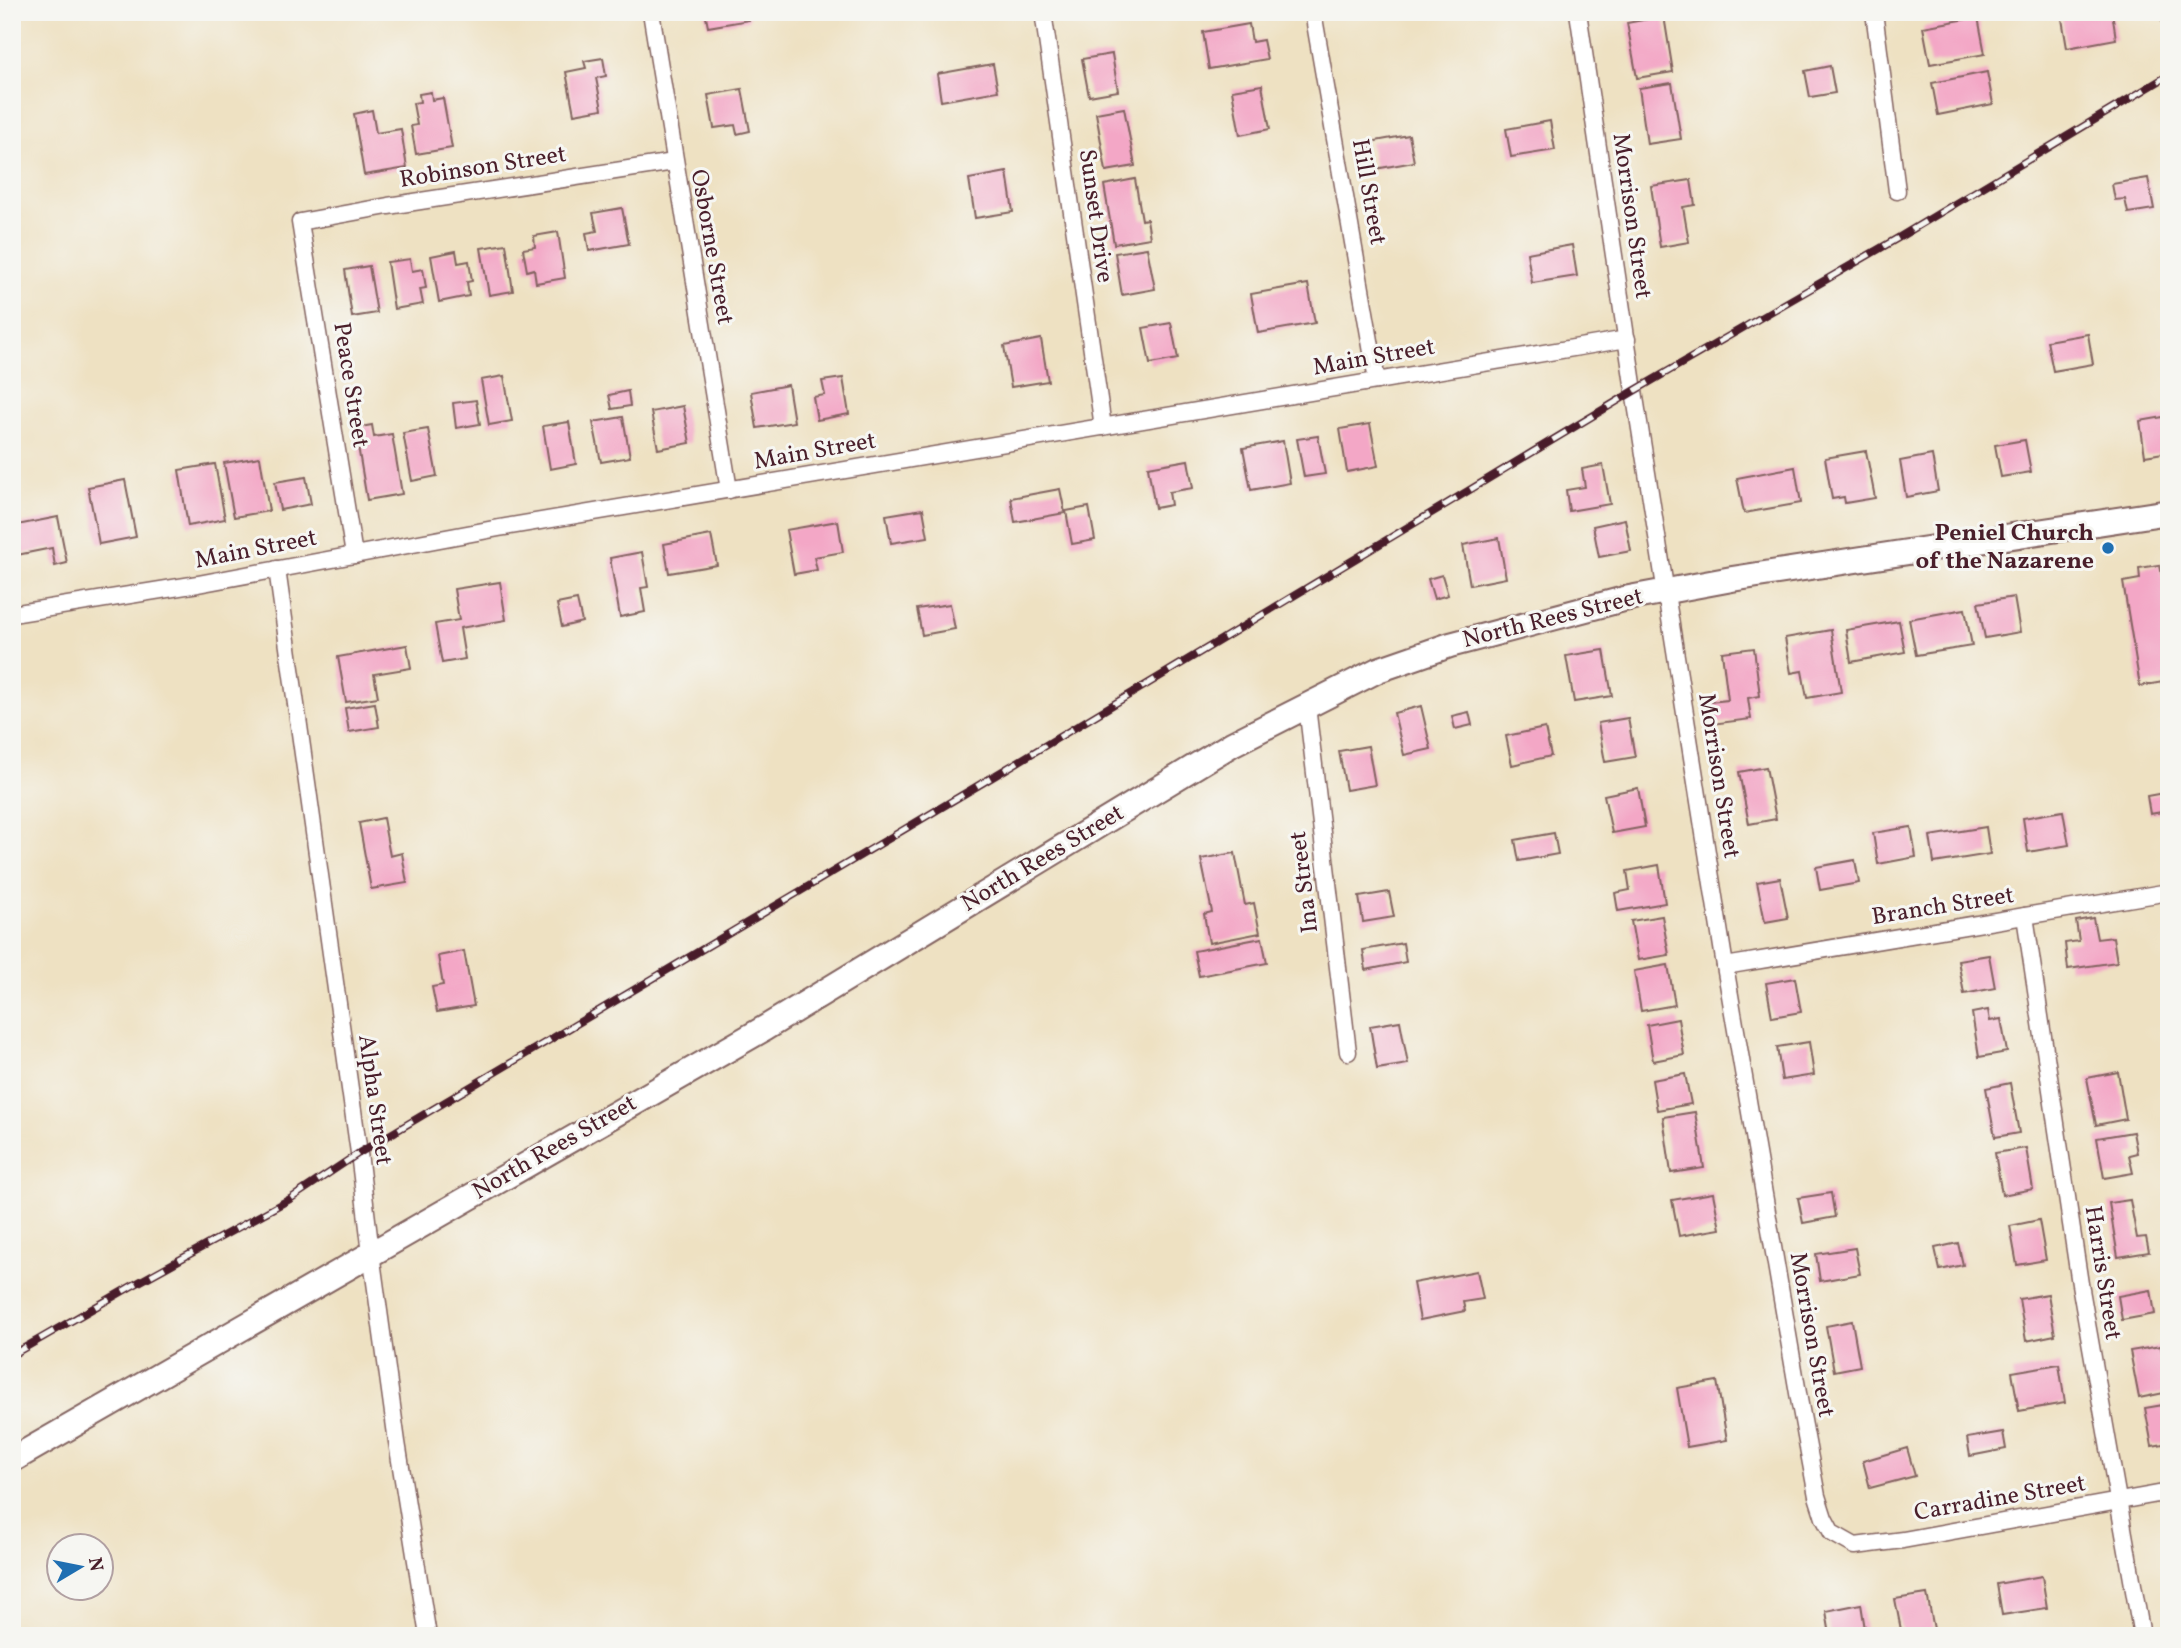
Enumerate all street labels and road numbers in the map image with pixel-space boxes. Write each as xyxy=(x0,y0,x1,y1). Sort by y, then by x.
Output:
street label: Morrison Street xyxy=(1603,131,1659,301)
street label: Hill Street xyxy=(1342,136,1394,248)
street label: Robinson Street xyxy=(397,138,569,198)
street label: Sunset Drive xyxy=(1069,147,1121,285)
street label: Osborne Street xyxy=(681,167,741,327)
street label: Peace Street xyxy=(323,320,377,450)
street label: Main Street xyxy=(1310,331,1438,385)
street label: Main Street xyxy=(751,425,879,479)
street label: Main Street xyxy=(192,522,320,578)
street label: North Rees Street xyxy=(1459,580,1647,658)
street label: Morrison Street xyxy=(1688,691,1748,861)
street label: North Rees Street xyxy=(955,797,1131,921)
street label: Ina Street xyxy=(1282,829,1328,935)
street label: Branch Street xyxy=(1870,879,2016,935)
street label: Alpha Street xyxy=(348,1033,400,1167)
street label: North Rees Street xyxy=(466,1087,644,1209)
street label: Harris Street xyxy=(2075,1204,2129,1342)
street label: Morrison Street xyxy=(1780,1250,1842,1420)
street label: Carradine Street xyxy=(1911,1467,2089,1531)

